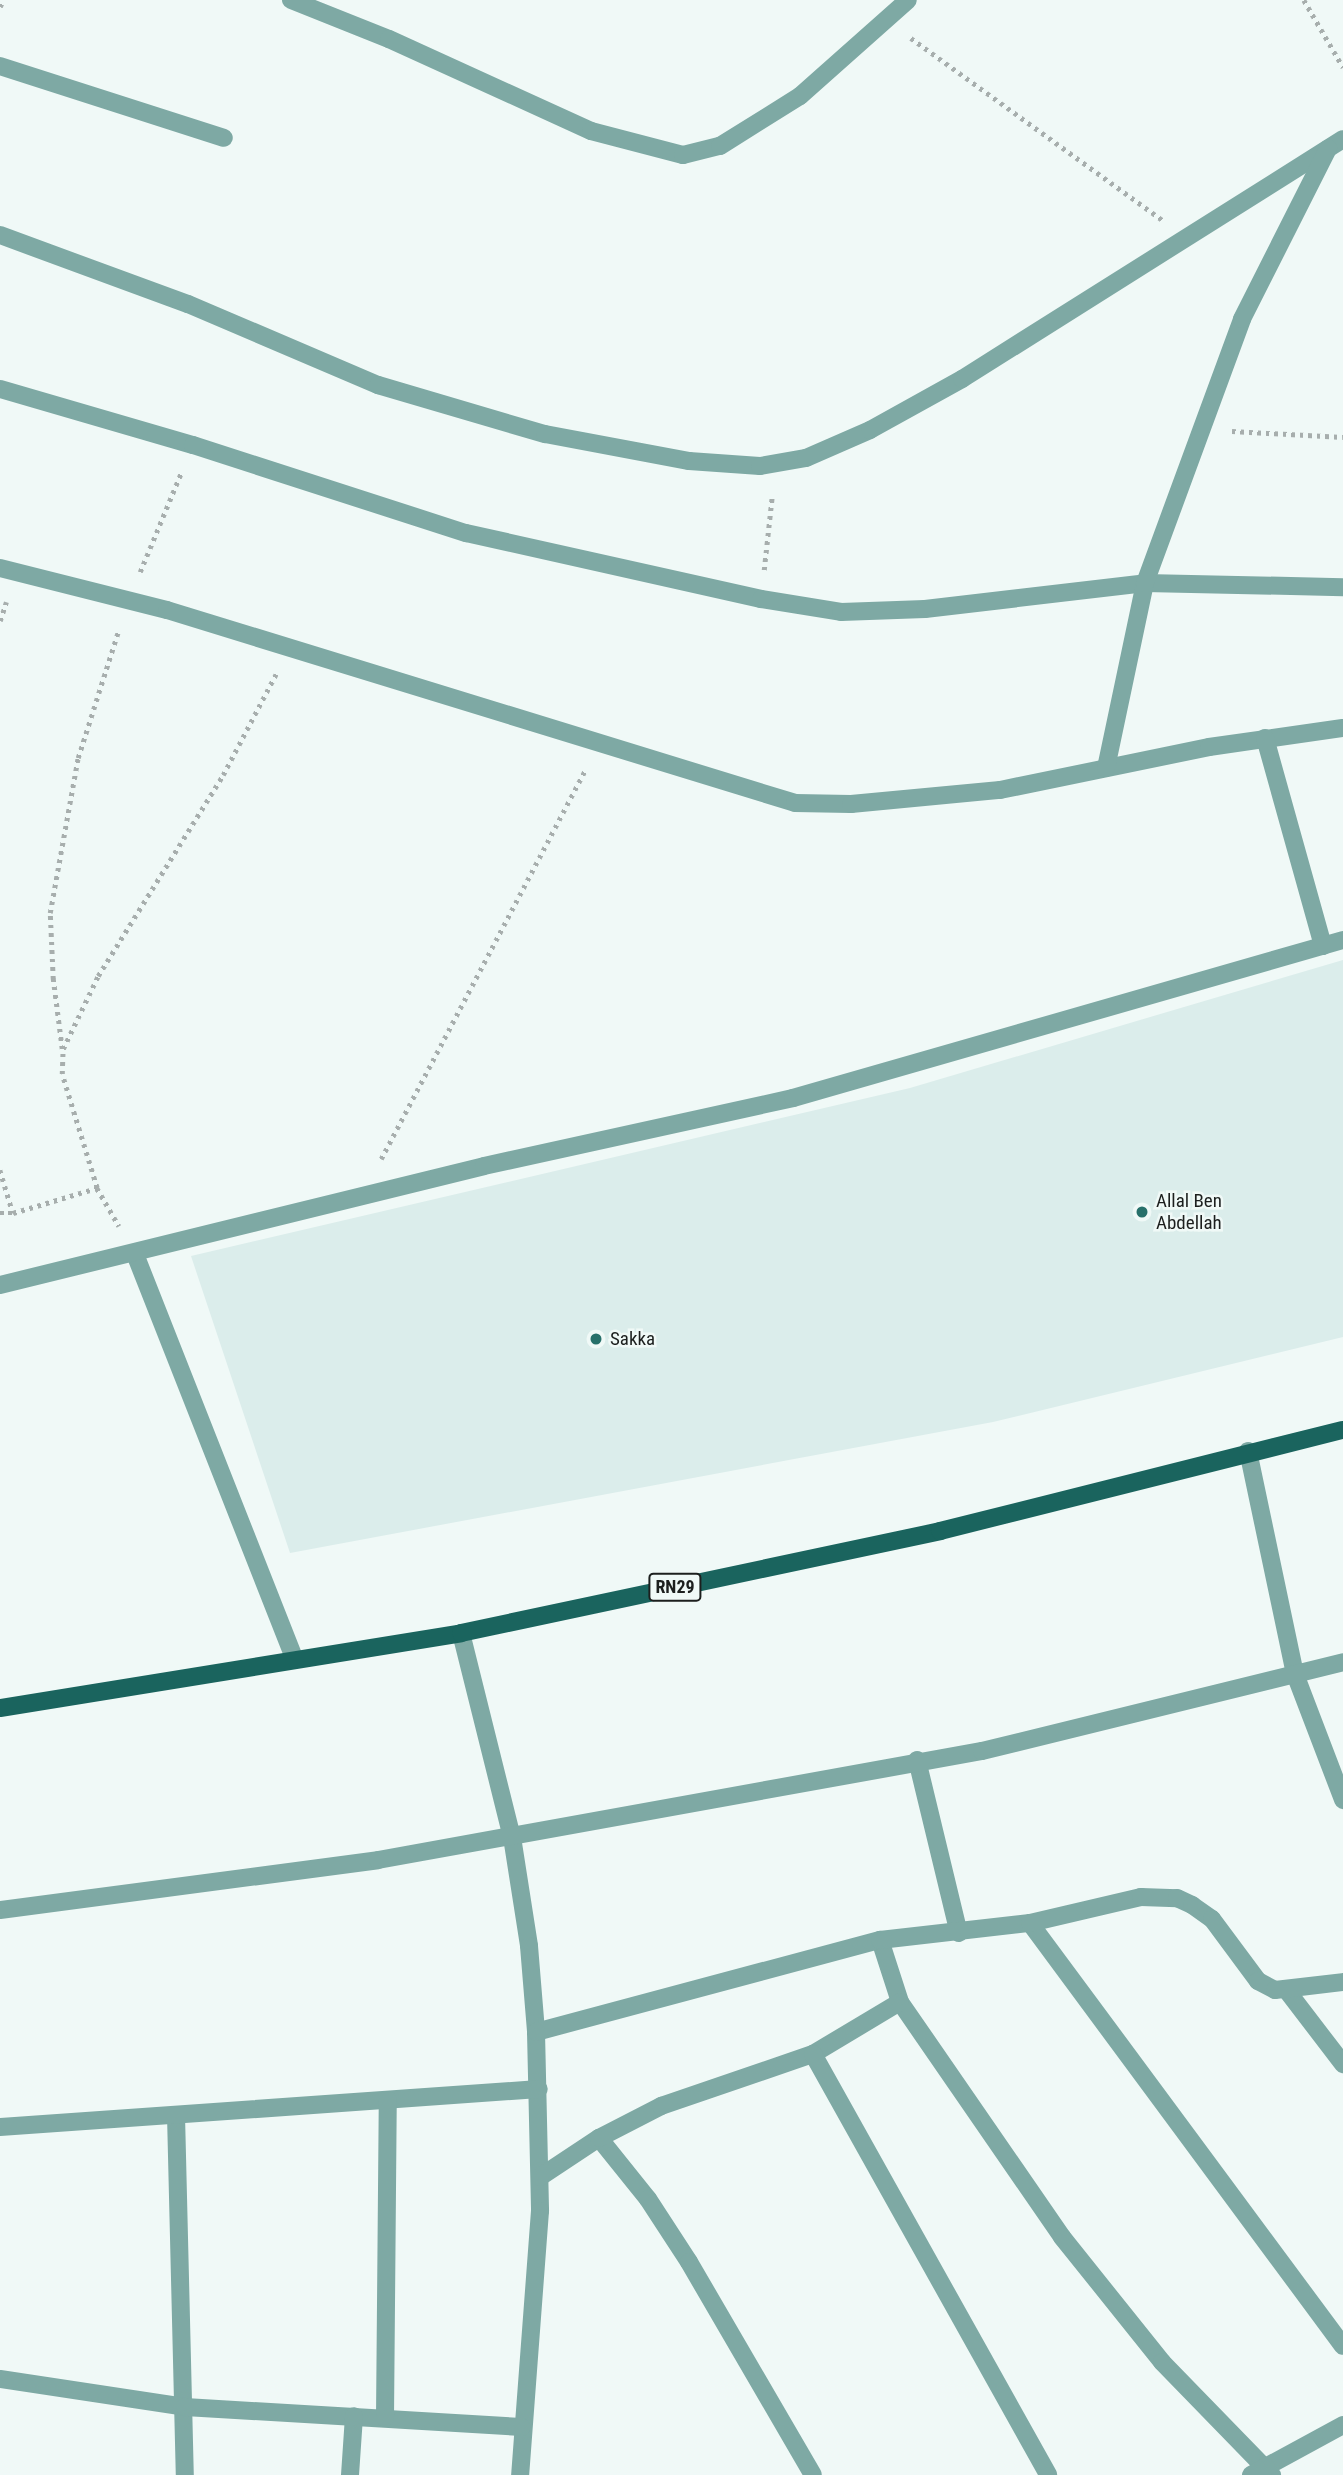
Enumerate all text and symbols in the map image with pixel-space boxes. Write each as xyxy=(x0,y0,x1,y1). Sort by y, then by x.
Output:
place label: Allal Ben Abdellah xyxy=(1156,1190,1222,1234)
marker: Allal Ben Abdellah xyxy=(1134,1204,1150,1220)
place label: Sakka xyxy=(610,1328,655,1350)
marker: Sakka xyxy=(588,1331,604,1347)
road number: RN29 xyxy=(647,1572,703,1602)

